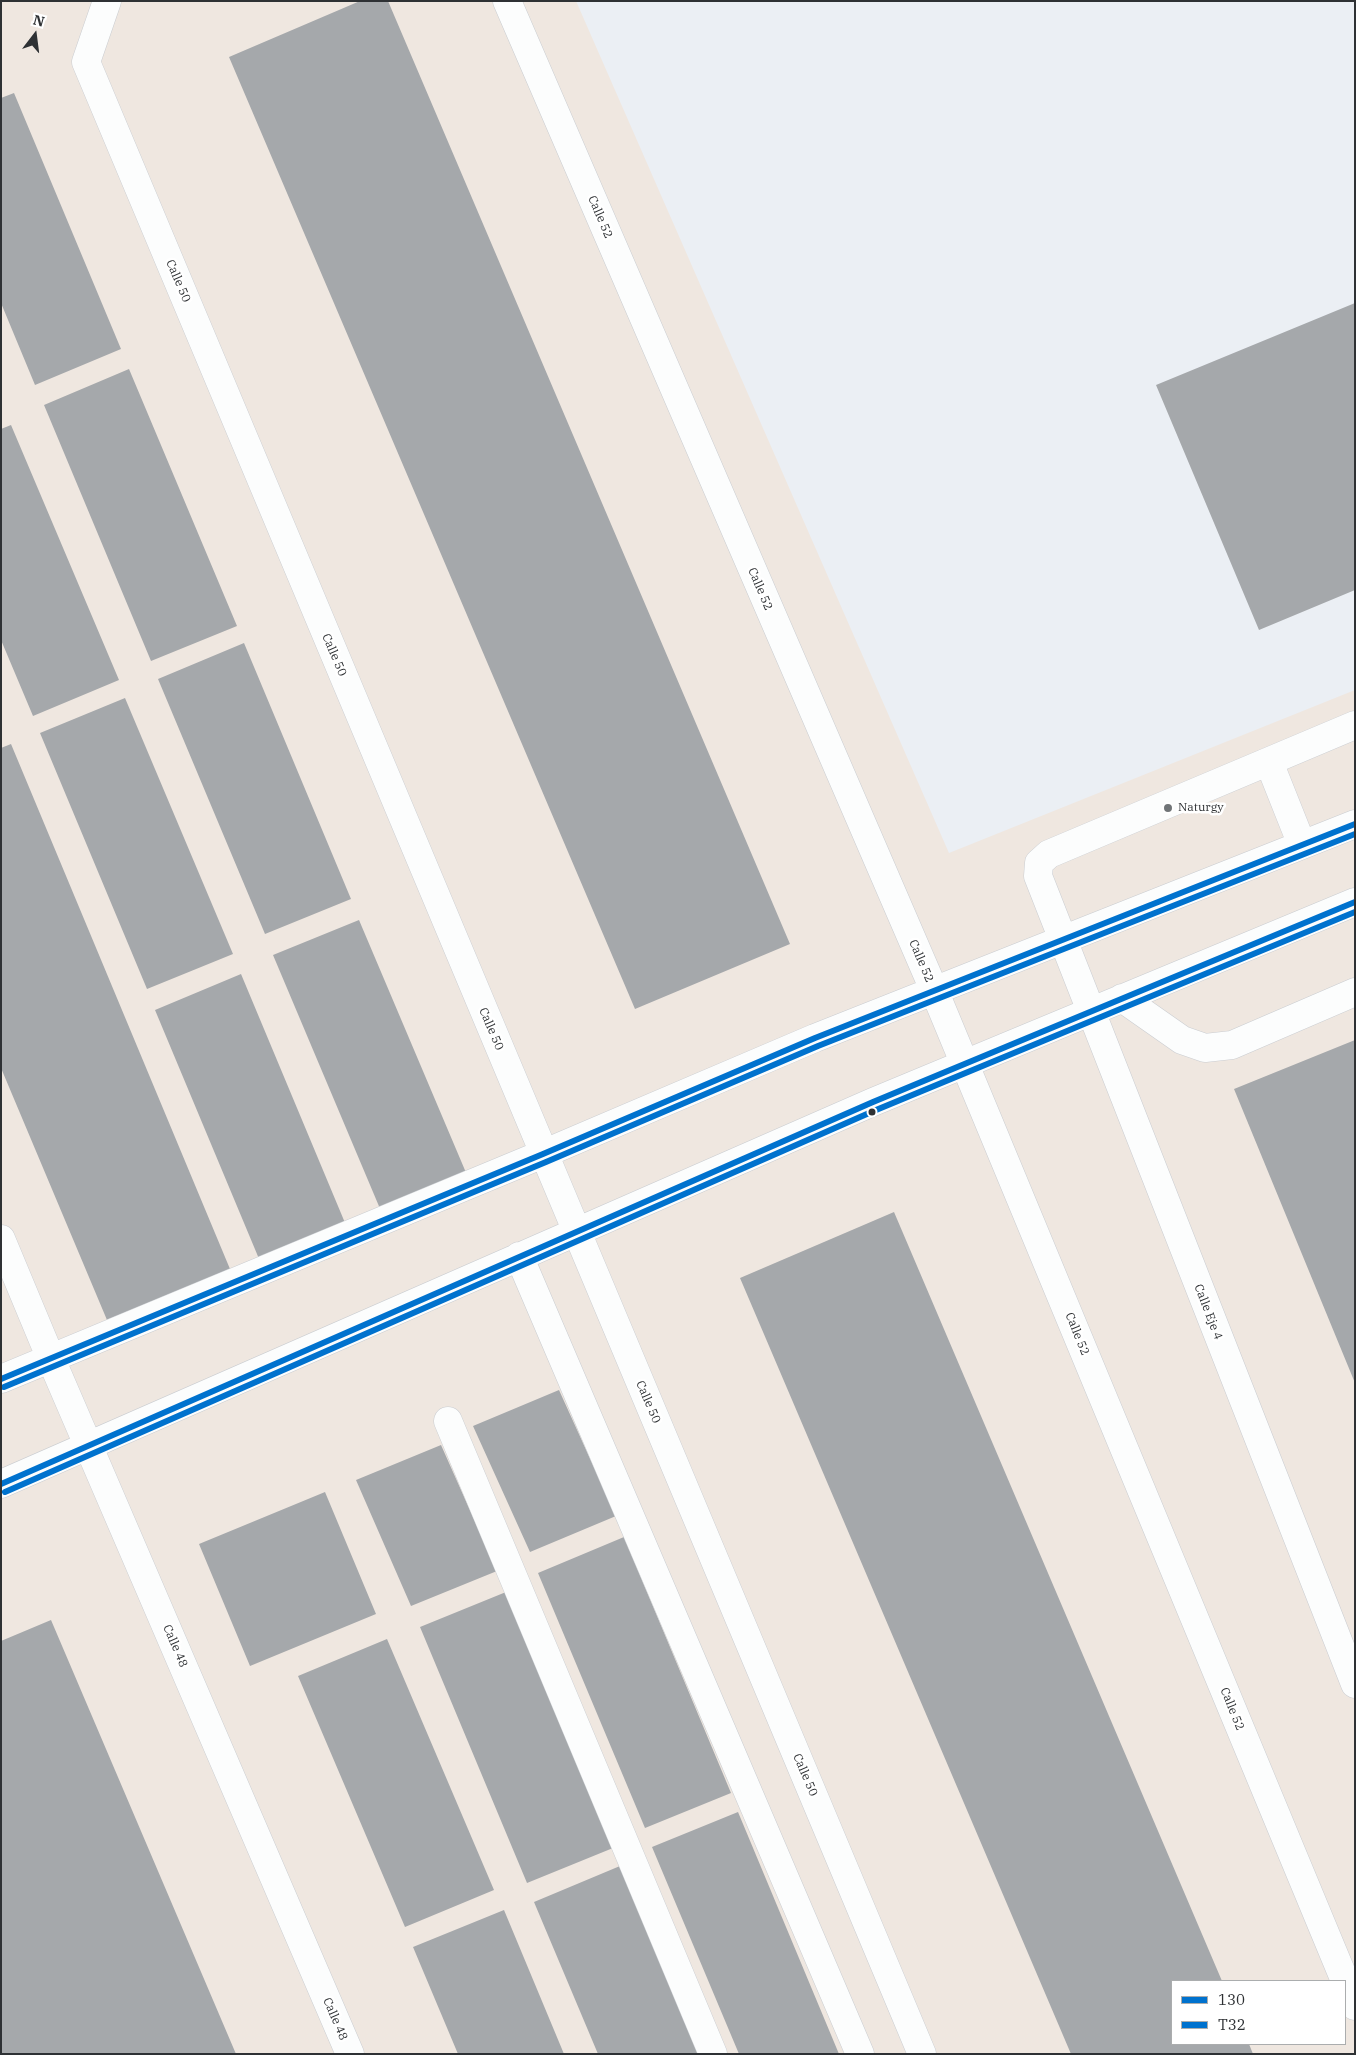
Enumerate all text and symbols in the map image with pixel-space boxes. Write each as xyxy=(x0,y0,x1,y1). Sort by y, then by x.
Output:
north arrow xyxy=(10,10,60,60)
text: N xyxy=(31,10,47,31)
street label: Calle 52 xyxy=(585,193,615,241)
street label: Calle 50 xyxy=(163,257,193,305)
street label: Calle 52 xyxy=(745,565,775,613)
street label: Calle 50 xyxy=(319,631,349,679)
place label: Naturgy xyxy=(1178,801,1224,815)
marker: Naturgy xyxy=(1162,802,1174,814)
street label: Calle 52 xyxy=(906,937,936,985)
street label: Calle 50 xyxy=(476,1005,506,1053)
unlabelled marker xyxy=(867,1107,877,1117)
street label: Calle Eje 4 xyxy=(1191,1282,1225,1342)
street label: Calle 52 xyxy=(1062,1310,1092,1358)
street label: Calle 50 xyxy=(633,1378,663,1426)
street label: Calle 48 xyxy=(160,1622,190,1670)
street label: Calle 52 xyxy=(1217,1685,1247,1733)
street label: Calle 50 xyxy=(790,1751,820,1799)
legend xyxy=(1171,1980,1346,2045)
text: 130 xyxy=(1218,1990,1245,2009)
street label: Calle 48 xyxy=(320,1995,350,2043)
text: T32 xyxy=(1218,2015,1246,2034)

